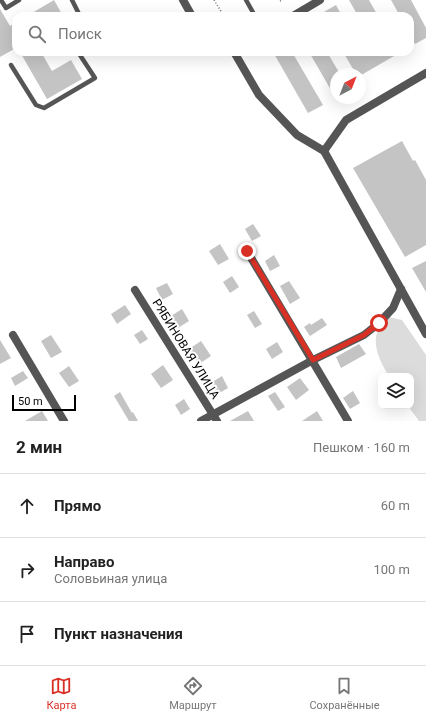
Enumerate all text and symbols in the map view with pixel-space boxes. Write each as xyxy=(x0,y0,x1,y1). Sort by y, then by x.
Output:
search box xyxy=(12,12,414,56)
icon: search xyxy=(26,23,48,45)
text: Поиск xyxy=(58,25,102,43)
north arrow xyxy=(330,68,366,104)
route end xyxy=(238,242,256,260)
street label: РЯБИНОВАЯ УЛИЦА xyxy=(150,296,223,402)
route start xyxy=(370,314,388,332)
map controls xyxy=(378,373,414,409)
button: layers xyxy=(378,373,414,409)
scale bar xyxy=(12,393,76,412)
text: 50 m xyxy=(18,395,43,408)
text: 2 мин xyxy=(16,437,62,457)
text: Пешком · 160 m xyxy=(313,440,410,455)
icon: ahead xyxy=(16,495,38,517)
text: Прямо xyxy=(54,497,101,515)
text: 60 m xyxy=(381,498,410,513)
text: Направо xyxy=(54,553,115,571)
icon: right xyxy=(16,559,38,581)
text: 100 m xyxy=(373,562,410,577)
text: Соловьиная улица xyxy=(54,571,167,586)
icon: arrive xyxy=(16,623,38,645)
text: Пункт назначения xyxy=(54,625,183,643)
tab: Карта xyxy=(46,675,76,712)
tab: Маршрут xyxy=(169,675,217,712)
tab: Сохранённые xyxy=(309,675,380,712)

